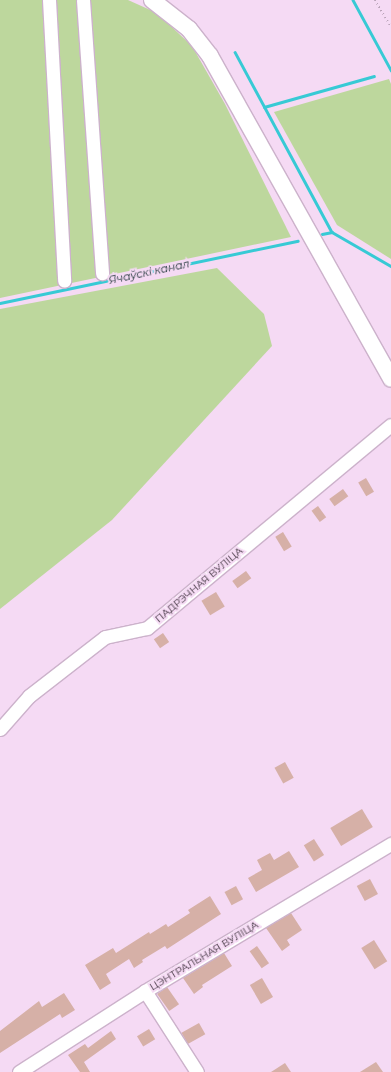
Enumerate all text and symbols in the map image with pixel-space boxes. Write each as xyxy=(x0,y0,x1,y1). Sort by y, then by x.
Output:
water label: Ячаўскі канал xyxy=(107,257,191,287)
street label: ПАДРЭЧНАЯ ВУЛІЦА xyxy=(153,545,245,625)
street label: ЦЭНТРАЛЬНАЯ ВУЛІЦА xyxy=(148,919,260,993)

